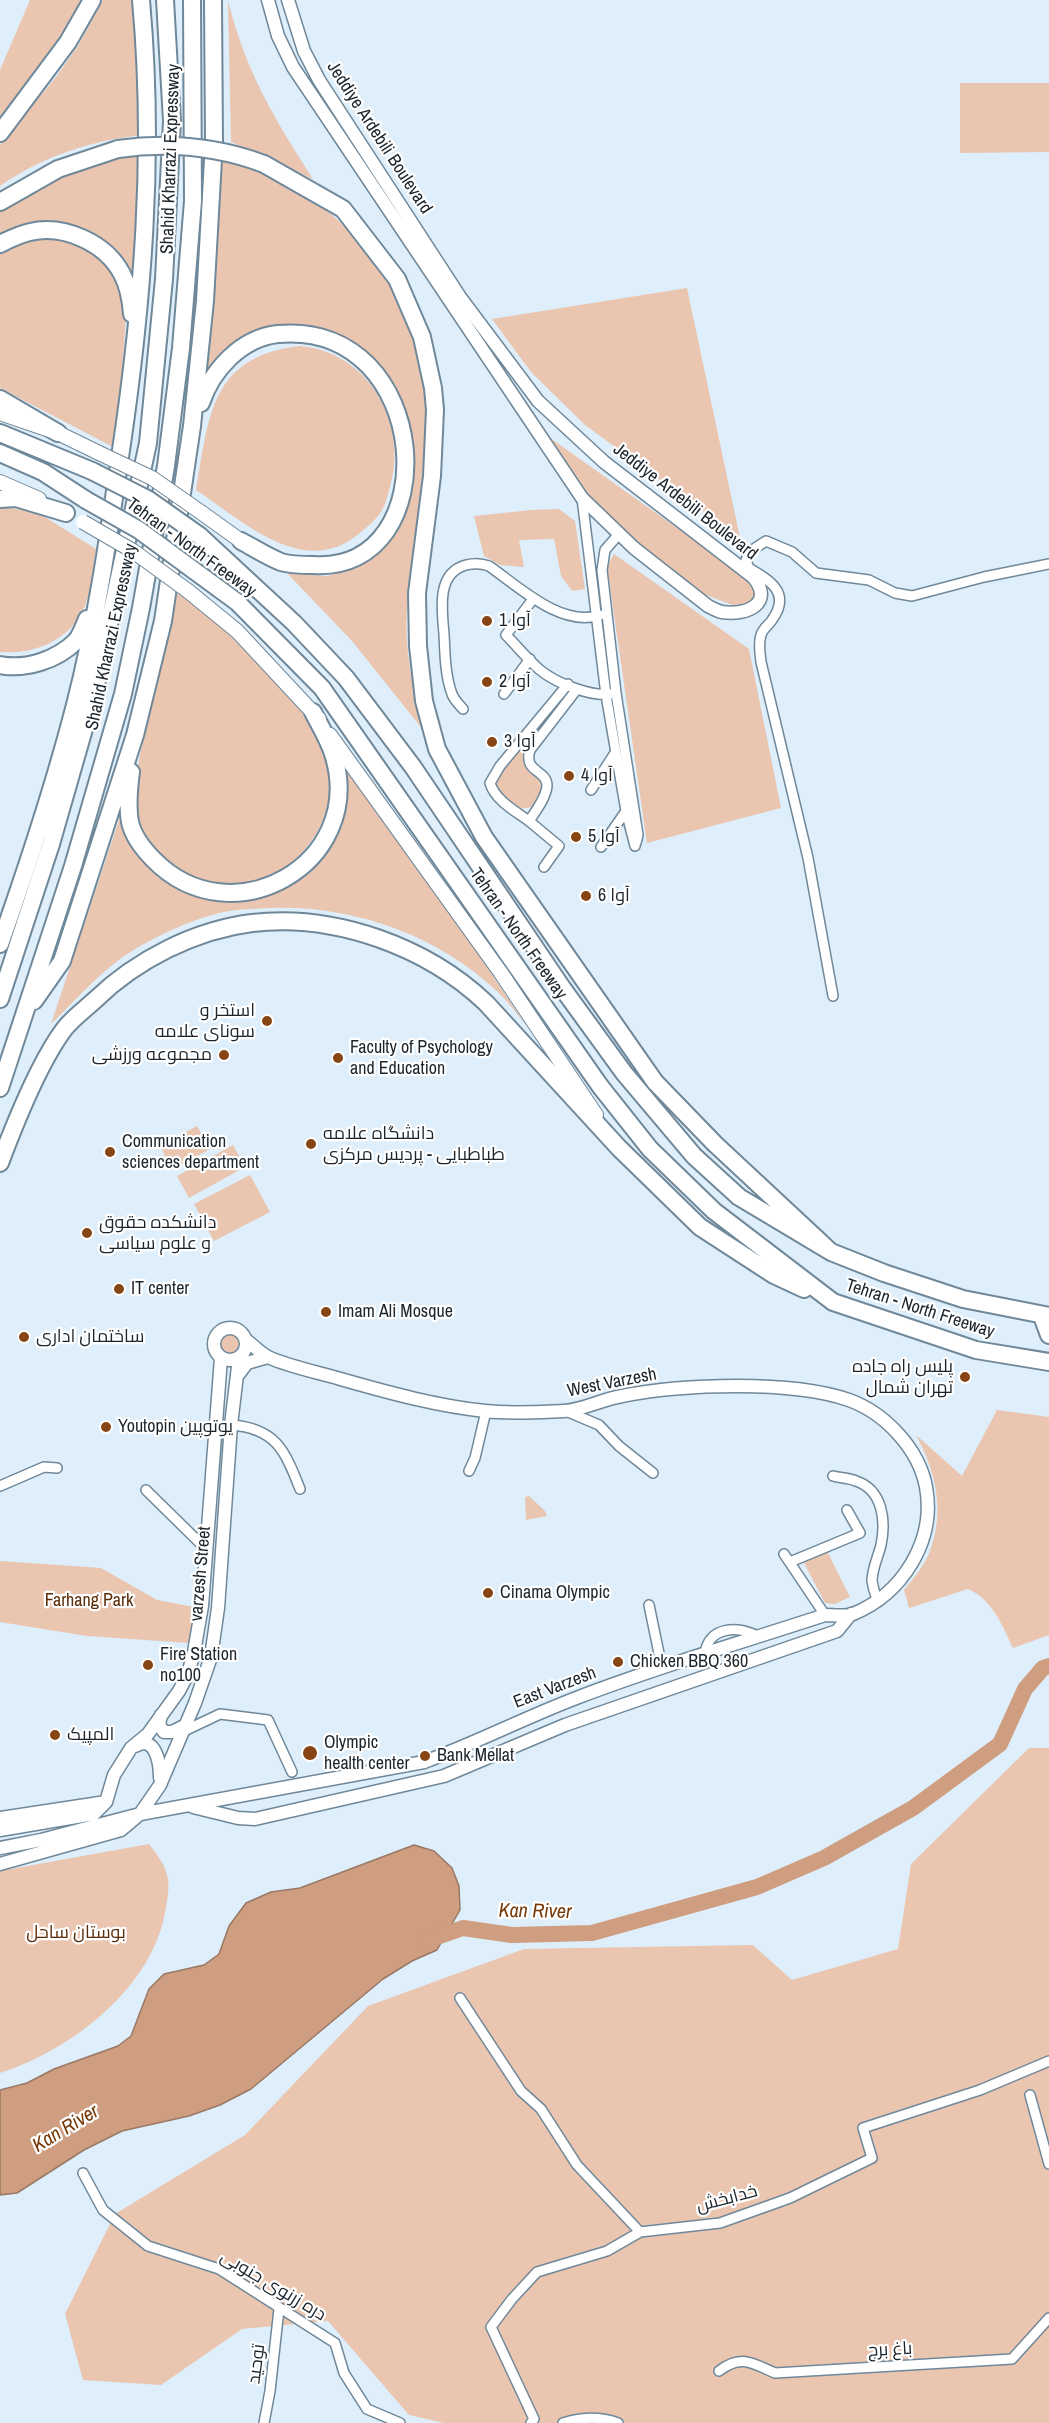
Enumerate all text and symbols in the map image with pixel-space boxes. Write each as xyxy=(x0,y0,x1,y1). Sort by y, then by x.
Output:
street label: Jeddiye Ardebili Boulevard xyxy=(322,58,436,218)
street label: Shahid Kharrazi Expressway xyxy=(157,64,185,254)
street label: Jeddiye Ardebili Boulevard xyxy=(609,439,761,565)
street label: Tehran - North Freeway xyxy=(122,494,260,602)
street label: Shahid Kharrazi Expressway xyxy=(82,542,142,732)
place label: آوا 1 xyxy=(499,610,531,632)
marker: آوا 1 xyxy=(480,614,494,628)
place label: آوا 2 xyxy=(499,671,531,693)
marker: آوا 2 xyxy=(480,675,494,689)
place label: آوا 3 xyxy=(504,731,536,753)
marker: آوا 3 xyxy=(485,735,499,749)
place label: آوا 4 xyxy=(581,765,613,787)
marker: آوا 4 xyxy=(562,769,576,783)
place label: آوا 5 xyxy=(588,826,620,848)
marker: آوا 5 xyxy=(569,830,583,844)
street label: Tehran - North Freeway xyxy=(465,864,571,1004)
place label: آوا 6 xyxy=(598,885,630,907)
marker: آوا 6 xyxy=(579,889,593,903)
place label: استخر و سونای علامه xyxy=(155,1000,255,1042)
marker: استخر و سونای علامه xyxy=(260,1014,274,1028)
place label: Faculty of Psychology and Education xyxy=(350,1037,493,1080)
place label: مجموعه ورزشی xyxy=(92,1044,212,1066)
marker: مجموعه ورزشی xyxy=(217,1048,231,1062)
marker: Faculty of Psychology and Education xyxy=(331,1051,345,1065)
place label: دانشگاه علامه طباطبایی - پردیس مرکزی xyxy=(323,1123,505,1166)
place label: Communication sciences department xyxy=(122,1131,259,1174)
marker: دانشگاه علامه طباطبایی - پردیس مرکزی xyxy=(304,1137,318,1151)
marker: Communication sciences department xyxy=(103,1145,117,1159)
place label: دانشکده حقوق و علوم سیاسی xyxy=(99,1212,216,1254)
marker: دانشکده حقوق و علوم سیاسی xyxy=(80,1226,94,1240)
street label: Tehran - North Freeway xyxy=(843,1275,997,1343)
place label: IT center xyxy=(131,1278,189,1300)
marker: IT center xyxy=(112,1282,126,1296)
place label: Imam Ali Mosque xyxy=(338,1301,453,1323)
marker: Imam Ali Mosque xyxy=(319,1305,333,1319)
place label: ساختمان اداری xyxy=(36,1326,144,1348)
marker: ساختمان اداری xyxy=(17,1330,31,1344)
place label: پلیس راه جاده تهران شمال xyxy=(852,1356,953,1398)
street label: West Varzesh xyxy=(566,1364,658,1402)
marker: پلیس راه جاده تهران شمال xyxy=(958,1370,972,1384)
place label: Youtopin یوتوپین xyxy=(118,1416,233,1438)
marker: Youtopin یوتوپین xyxy=(99,1420,113,1434)
street label: varzesh Street xyxy=(186,1526,216,1622)
place label: Cinama Olympic xyxy=(500,1582,610,1604)
marker: Cinama Olympic xyxy=(481,1586,495,1600)
park label: Farhang Park xyxy=(45,1590,133,1612)
place label: Fire Station no100 xyxy=(160,1644,237,1686)
place label: Chicken BBQ 360 xyxy=(630,1651,748,1673)
marker: Chicken BBQ 360 xyxy=(611,1655,625,1669)
marker: Fire Station no100 xyxy=(141,1658,155,1672)
street label: East Varzesh xyxy=(511,1662,599,1714)
place label: المپیک xyxy=(67,1724,114,1746)
marker: المپیک xyxy=(48,1728,62,1742)
place label: Olympic health center xyxy=(324,1732,409,1774)
marker: Olympic health center xyxy=(301,1744,319,1762)
place label: Bank Mellat xyxy=(437,1745,514,1767)
marker: Bank Mellat xyxy=(418,1749,432,1763)
water label: Kan River xyxy=(498,1899,572,1925)
park label: بوستان ساحل xyxy=(26,1922,126,1944)
water label: Kan River xyxy=(29,2100,103,2158)
street label: خدابخش xyxy=(694,2180,760,2218)
street label: دره زرنوی جنوبی xyxy=(216,2246,330,2326)
street label: باغ برج xyxy=(867,2338,913,2362)
street label: توحید xyxy=(244,2343,270,2385)

